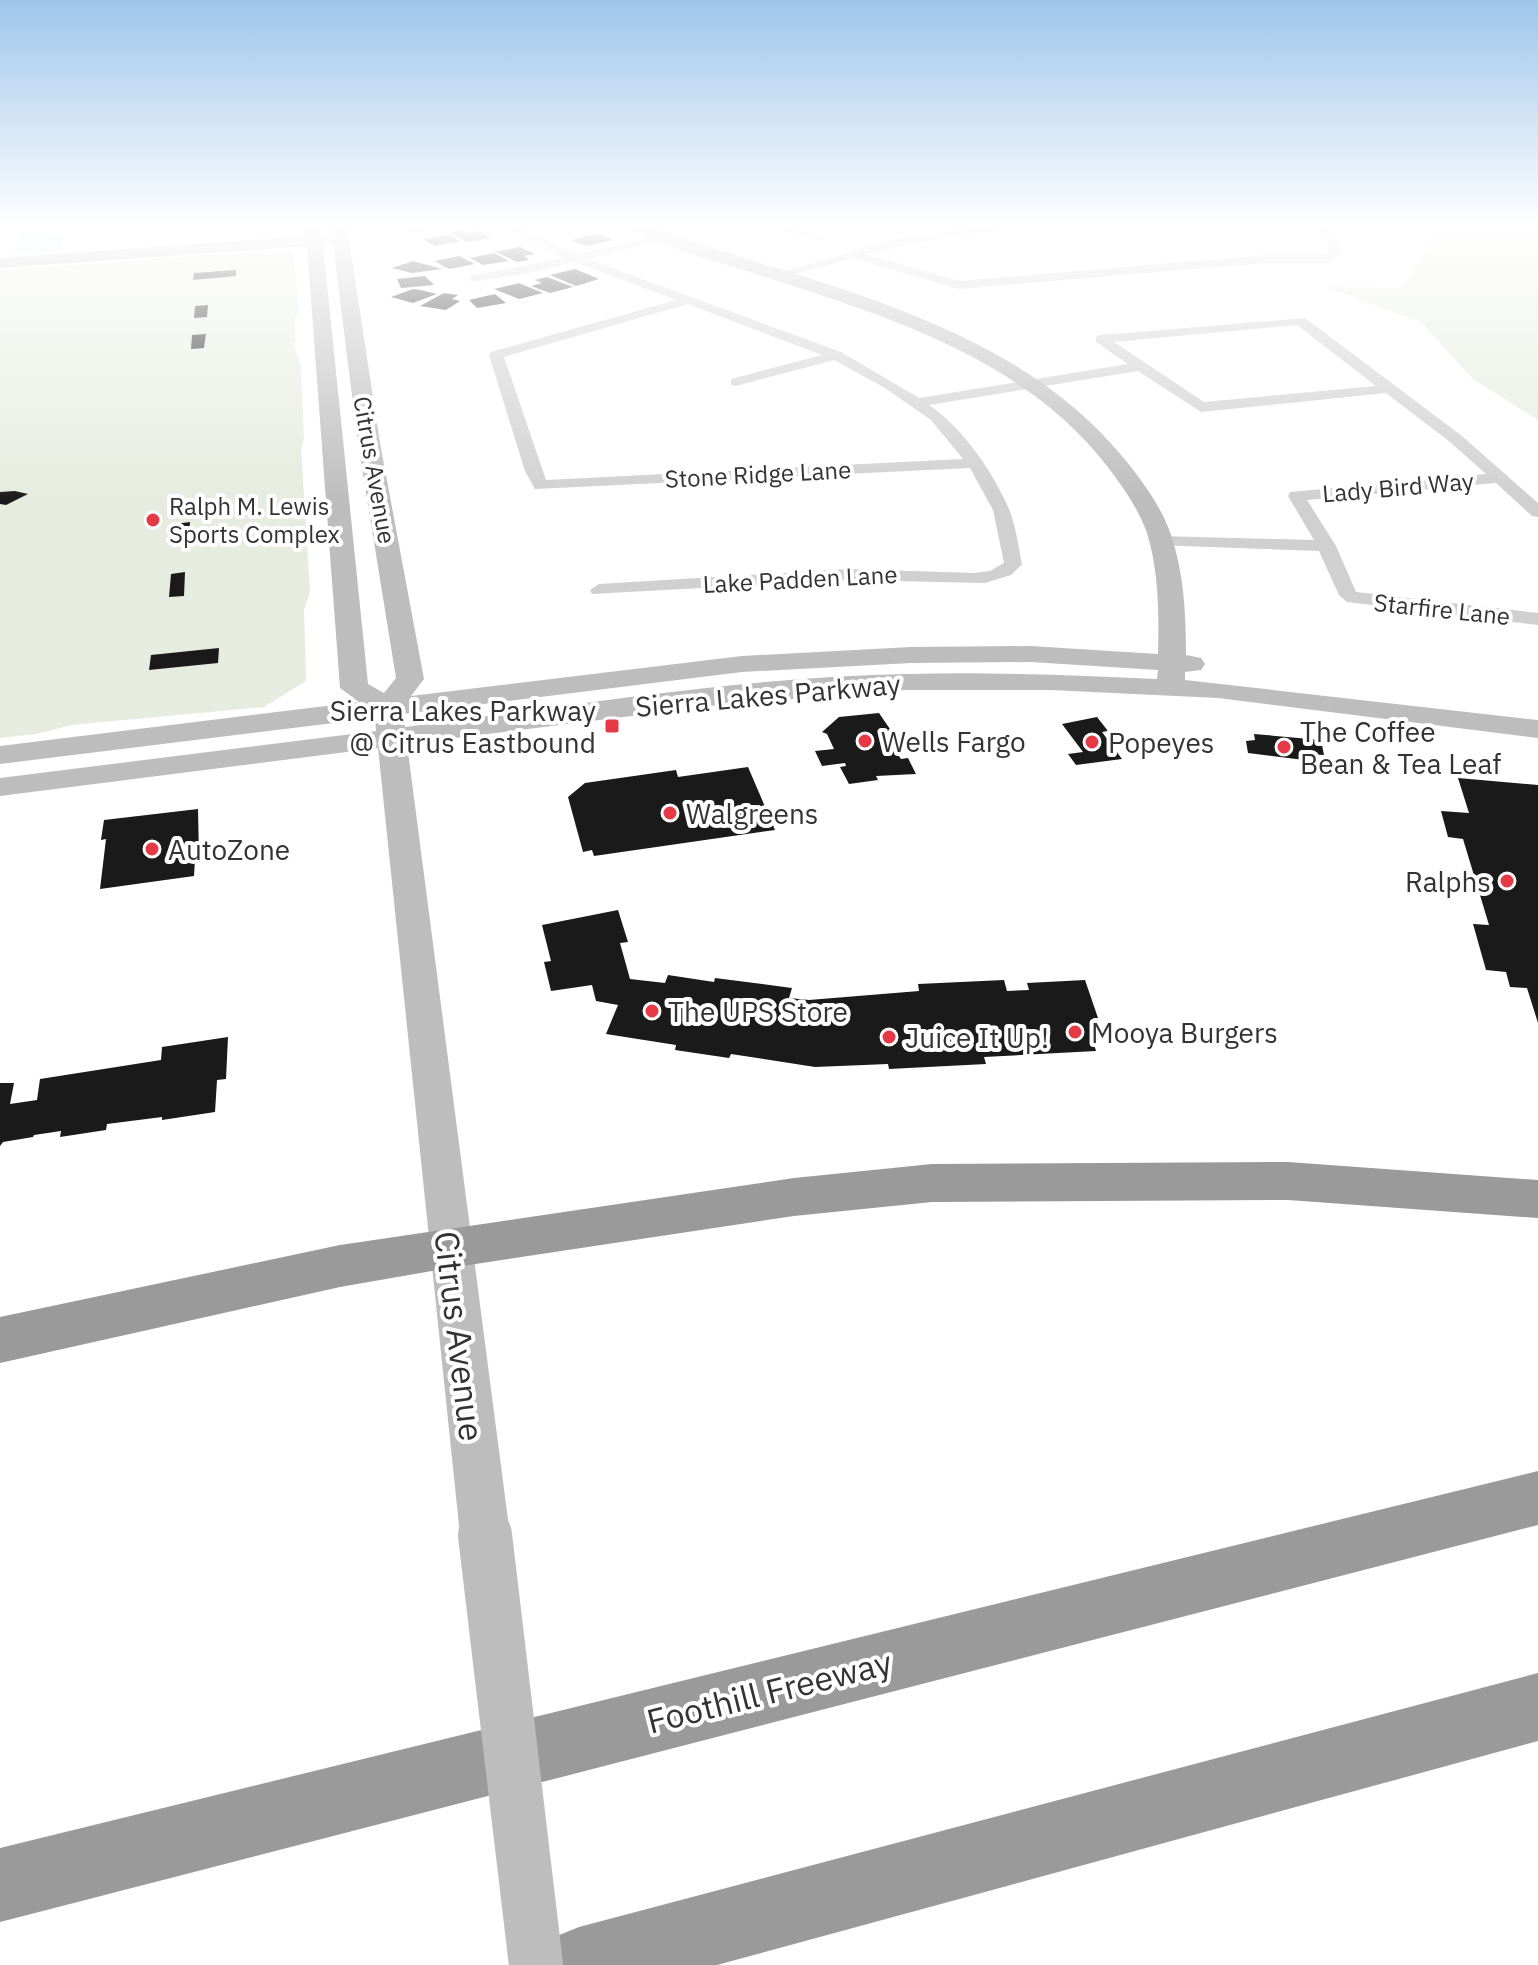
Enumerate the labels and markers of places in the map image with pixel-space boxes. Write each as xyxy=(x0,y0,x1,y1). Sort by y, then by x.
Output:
place label: Ralph M. Lewis Sports Complex xyxy=(169,490,340,550)
marker: Ralph M. Lewis Sports Complex xyxy=(144,511,162,529)
place label: Sierra Lakes Parkway @ Citrus Eastbound xyxy=(330,692,596,761)
place label: The Coffee Bean & Tea Leaf xyxy=(1300,713,1501,782)
marker: Sierra Lakes Parkway @ Citrus Eastbound xyxy=(603,717,621,735)
place label: Wells Fargo xyxy=(881,723,1026,760)
place label: Popeyes xyxy=(1108,724,1214,761)
marker: Wells Fargo xyxy=(856,732,874,750)
marker: Popeyes xyxy=(1083,733,1101,751)
marker: The Coffee Bean & Tea Leaf xyxy=(1275,738,1293,756)
place label: Walgreens xyxy=(686,795,818,832)
marker: Walgreens xyxy=(661,804,679,822)
place label: AutoZone xyxy=(168,831,290,868)
marker: AutoZone xyxy=(143,840,161,858)
place label: Ralphs xyxy=(1405,863,1491,900)
marker: Ralphs xyxy=(1498,872,1516,890)
place label: The UPS Store xyxy=(668,993,848,1030)
marker: The UPS Store xyxy=(643,1002,661,1020)
place label: Mooya Burgers xyxy=(1091,1014,1278,1051)
place label: Juice It Up! xyxy=(905,1019,1049,1056)
marker: Mooya Burgers xyxy=(1066,1023,1084,1041)
marker: Juice It Up! xyxy=(880,1028,898,1046)

